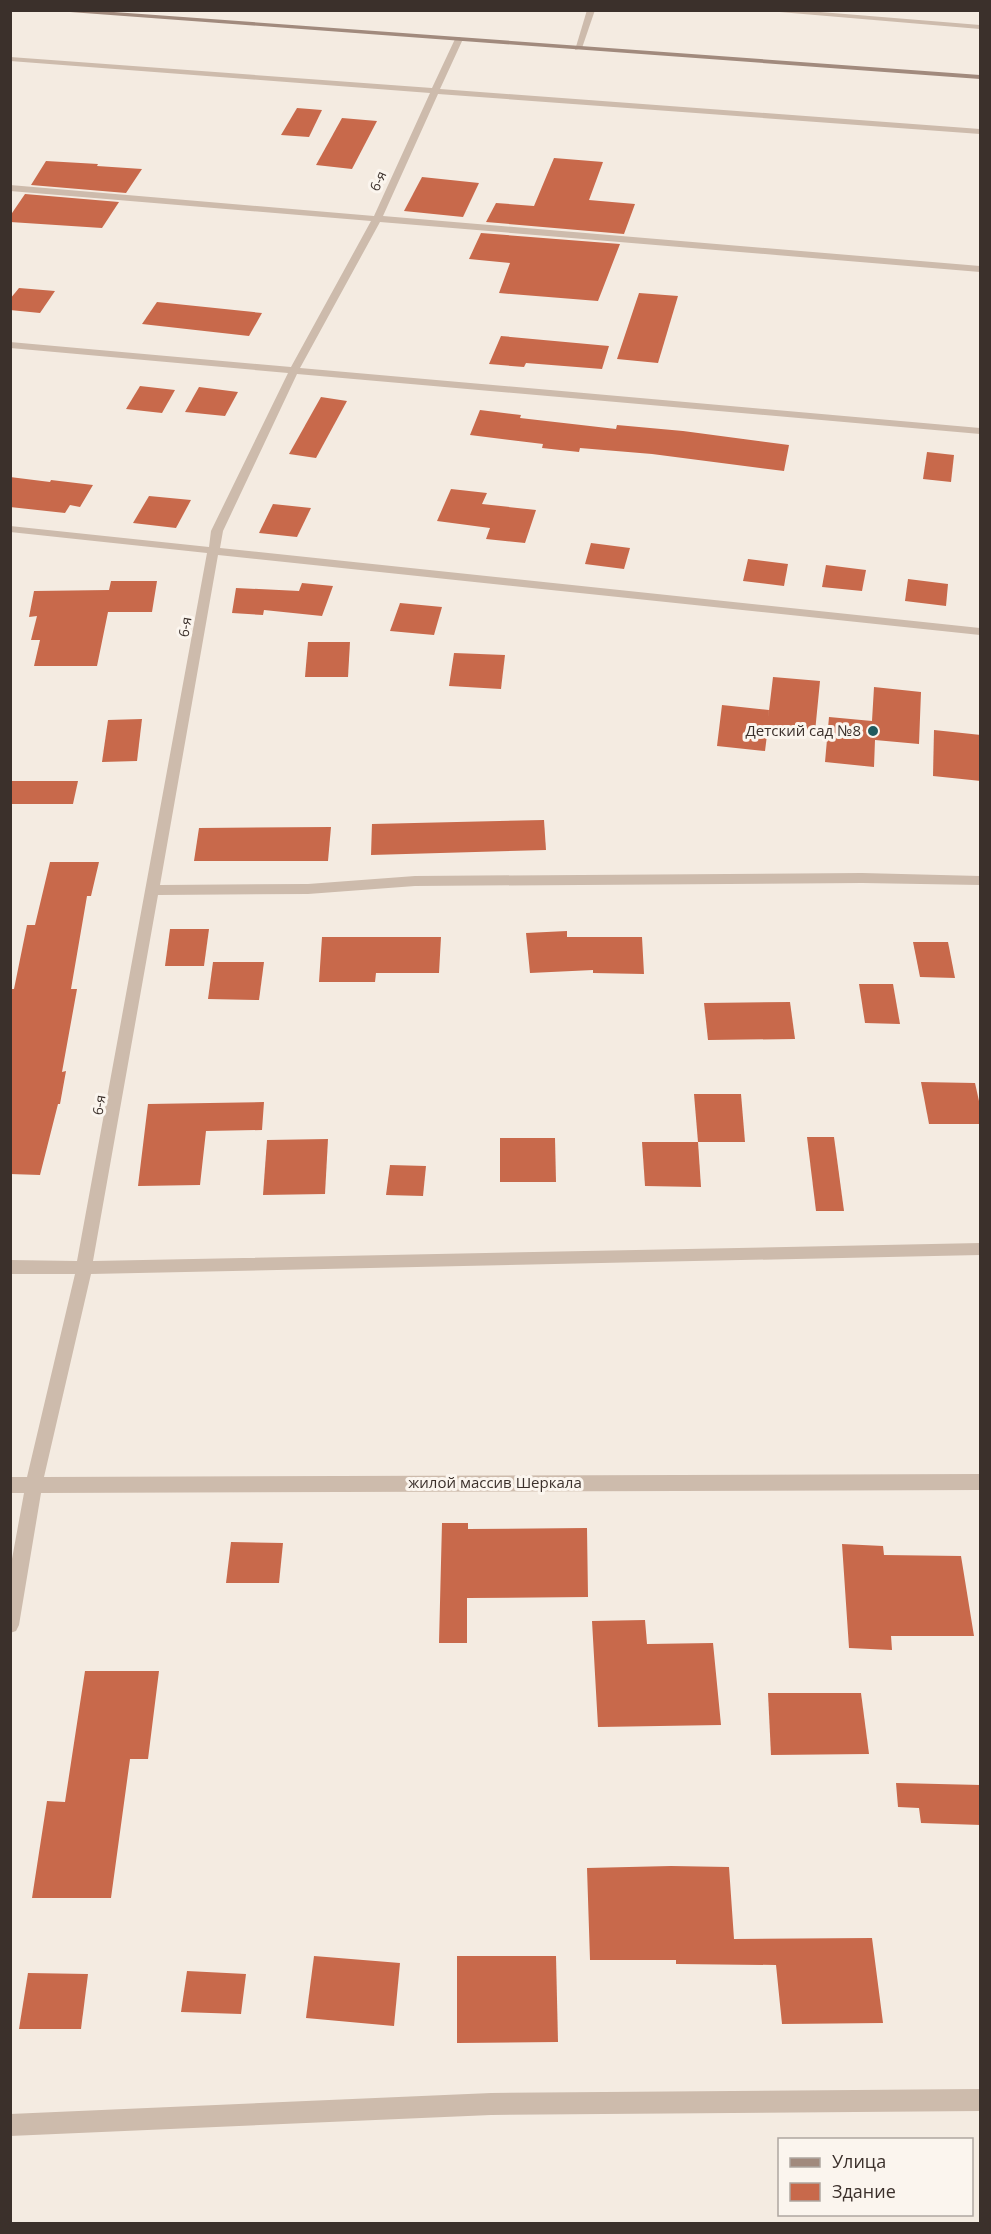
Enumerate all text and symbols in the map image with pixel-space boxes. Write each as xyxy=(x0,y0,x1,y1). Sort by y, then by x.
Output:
street label: 6-я xyxy=(365,168,390,194)
street label: 6-я xyxy=(173,615,196,639)
place label: Детский сад №8 xyxy=(745,720,861,740)
marker: Детский сад №8 xyxy=(866,724,880,738)
street label: 6-я xyxy=(87,1093,110,1117)
street label: жилой массив Шеркала xyxy=(408,1472,582,1492)
legend xyxy=(778,2138,973,2216)
text: Улица xyxy=(832,2149,886,2173)
text: Здание xyxy=(832,2179,896,2203)

